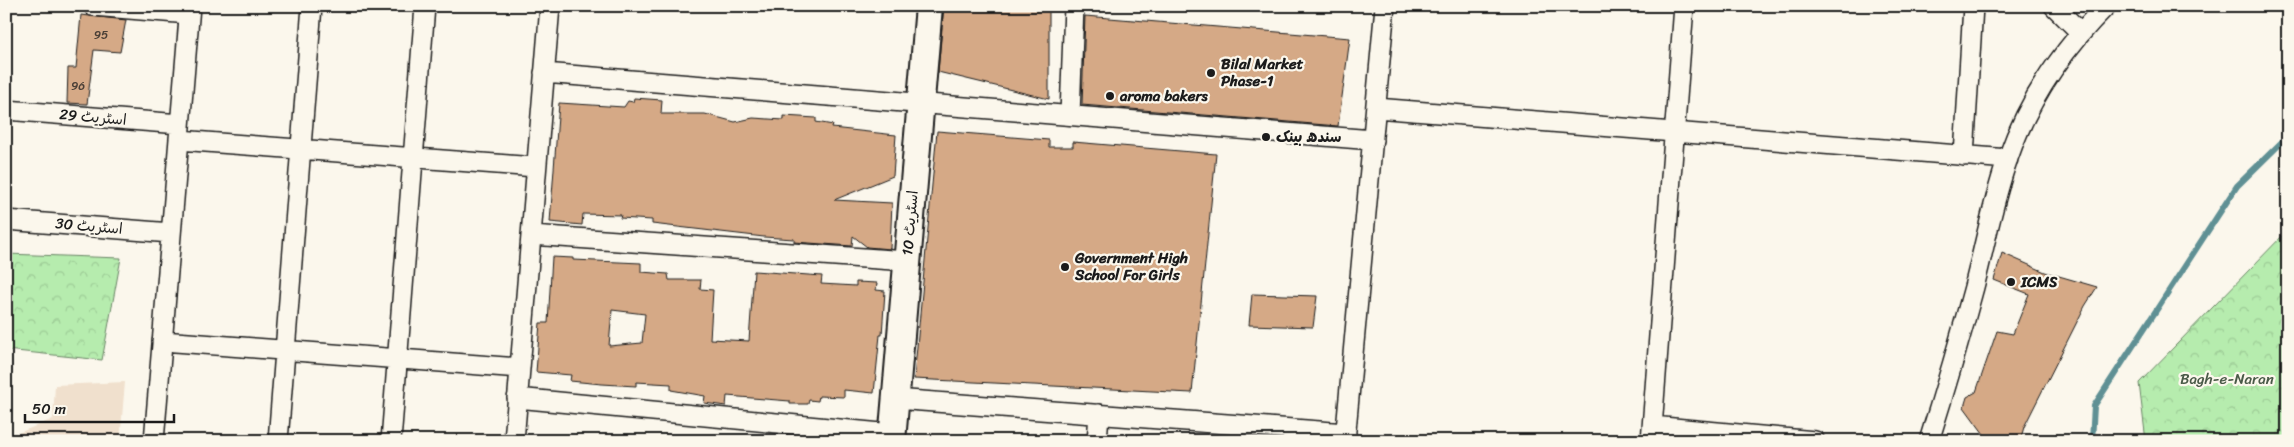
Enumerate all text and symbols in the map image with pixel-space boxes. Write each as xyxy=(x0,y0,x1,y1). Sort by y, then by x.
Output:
house number: 95 xyxy=(94,24,108,46)
place label: Bilal Market Phase-1 xyxy=(1221,51,1304,94)
marker: Bilal Market Phase-1 xyxy=(1205,67,1217,79)
house number: 96 xyxy=(71,75,85,97)
place label: aroma bakers xyxy=(1119,83,1209,109)
marker: aroma bakers xyxy=(1104,90,1116,102)
street label: اسٹریٹ 29 xyxy=(58,101,128,133)
place label: سندھ بینک xyxy=(1276,124,1342,150)
marker: سندھ بینک xyxy=(1260,131,1272,143)
street label: اسٹریٹ 10 xyxy=(894,189,926,257)
street label: اسٹریٹ 30 xyxy=(54,210,124,242)
place label: Government High School For Girls xyxy=(1074,245,1188,288)
marker: Government High School For Girls xyxy=(1059,261,1071,273)
place label: ICMS xyxy=(2020,269,2058,295)
marker: ICMS xyxy=(2005,276,2017,288)
park label: Bagh-e-Naran xyxy=(2180,366,2274,392)
scale bar xyxy=(25,392,174,424)
text: 50 m xyxy=(32,396,67,422)

